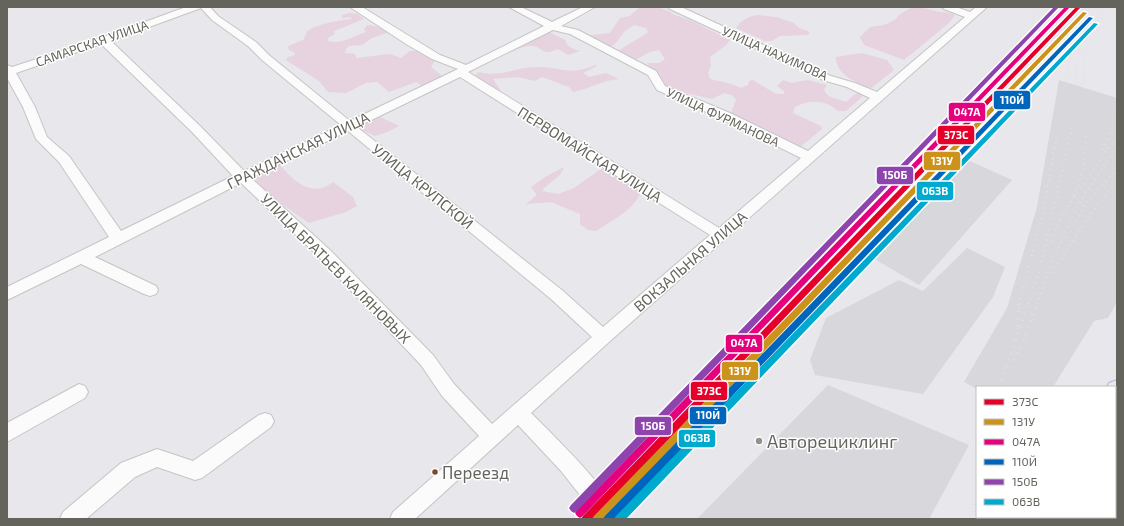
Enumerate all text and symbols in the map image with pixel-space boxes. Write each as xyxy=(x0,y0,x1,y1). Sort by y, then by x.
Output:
street label: САМАРСКАЯ УЛИЦА xyxy=(34,16,150,70)
street label: УЛИЦА НАХИМОВА xyxy=(720,22,830,84)
street label: УЛИЦА ФУРМАНОВА xyxy=(664,84,782,150)
line badge: 110Й xyxy=(993,90,1031,110)
text: 110Й xyxy=(1000,93,1024,106)
street label: ПЕРВОМАЙСКАЯ УЛИЦА xyxy=(515,102,666,206)
line badge: 047А xyxy=(948,102,986,122)
text: 047А xyxy=(954,105,981,118)
street label: ГРАЖДАНСКАЯ УЛИЦА xyxy=(224,107,373,192)
line badge: 373C xyxy=(937,125,975,145)
text: 373C xyxy=(944,128,969,141)
street label: УЛИЦА КРУПСКОЙ xyxy=(369,140,477,232)
line badge: 131У xyxy=(923,151,961,171)
text: 131У xyxy=(931,154,954,167)
line badge: 150Б xyxy=(876,166,914,185)
text: 150Б xyxy=(883,168,907,181)
line badge: 063В xyxy=(916,181,954,201)
text: 063В xyxy=(922,184,948,197)
street label: УЛИЦА БРАТЬЕВ КАЛЯНОВЫХ xyxy=(257,189,415,347)
street label: ВОКЗАЛЬНАЯ УЛИЦА xyxy=(630,207,751,315)
line badge: 047А xyxy=(725,334,763,353)
text: 047А xyxy=(731,336,758,349)
line badge: 131У xyxy=(721,361,759,381)
text: 131У xyxy=(729,364,752,377)
line badge: 373C xyxy=(690,381,728,401)
text: 373C xyxy=(697,384,722,397)
legend xyxy=(976,386,1116,518)
text: 373C xyxy=(1012,394,1038,408)
line badge: 110Й xyxy=(689,406,727,425)
text: 110Й xyxy=(696,408,720,421)
text: 131У xyxy=(1012,414,1035,428)
line badge: 150Б xyxy=(634,416,672,436)
text: 150Б xyxy=(641,419,665,432)
line badge: 063В xyxy=(678,429,716,448)
place label: Авторециклинг xyxy=(767,430,898,452)
text: 063В xyxy=(684,431,710,444)
text: 047А xyxy=(1012,434,1041,448)
marker: Авторециклинг xyxy=(754,436,764,446)
text: 110Й xyxy=(1012,454,1037,468)
place label: Переезд xyxy=(442,462,509,483)
marker: Переезд xyxy=(430,467,440,477)
text: 150Б xyxy=(1012,474,1038,488)
text: 063В xyxy=(1012,494,1040,508)

